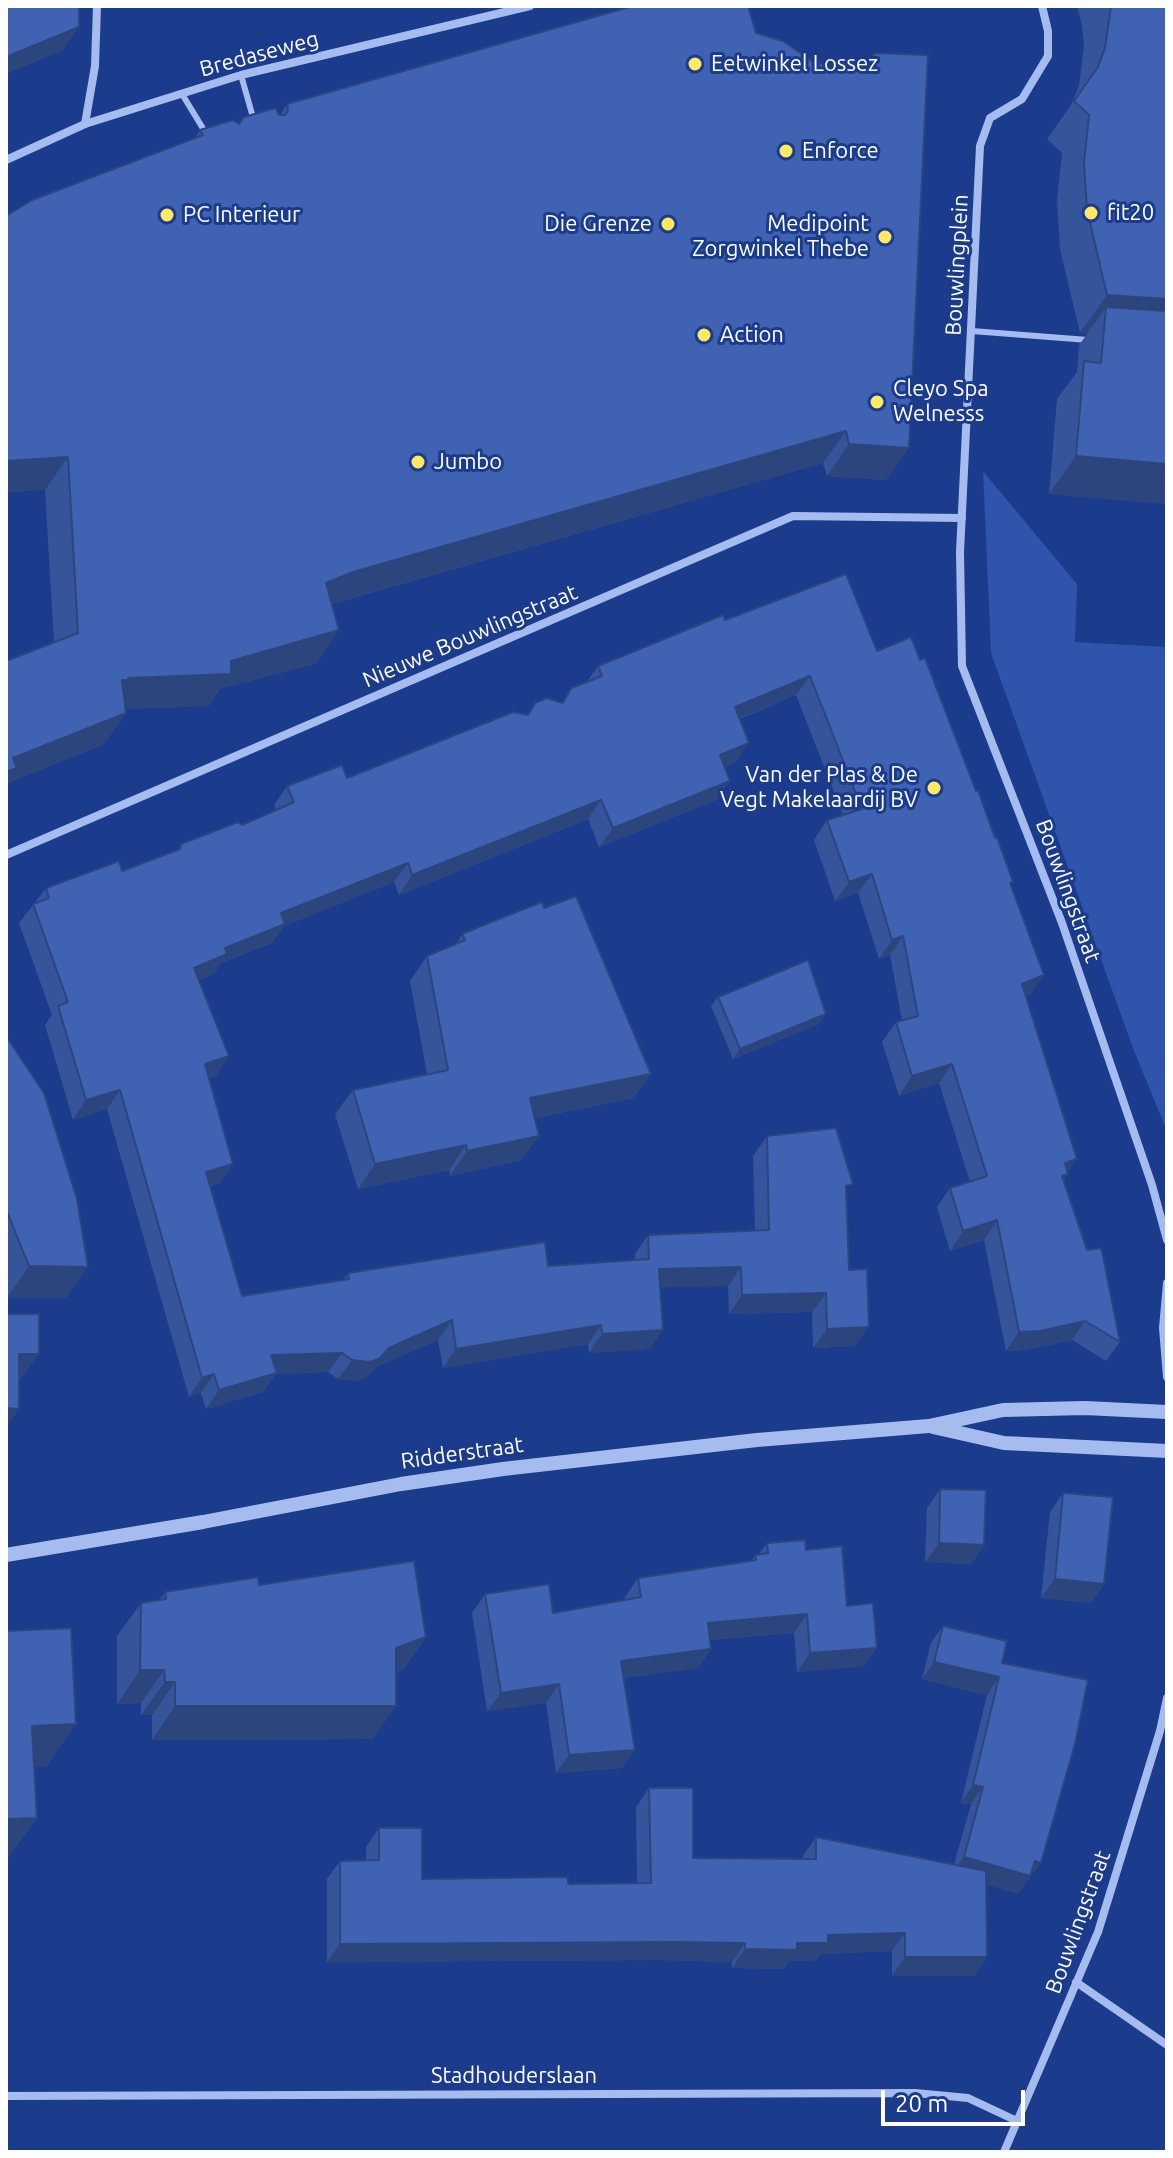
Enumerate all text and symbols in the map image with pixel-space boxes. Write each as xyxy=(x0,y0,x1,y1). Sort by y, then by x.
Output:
street label: Bredaseweg xyxy=(197,25,321,83)
place label: Eetwinkel Lossez xyxy=(711,51,878,77)
marker: Eetwinkel Lossez xyxy=(686,55,704,73)
place label: Enforce xyxy=(802,138,879,164)
marker: Enforce xyxy=(777,142,795,160)
street label: Bouwlingplein xyxy=(940,194,974,336)
place label: fit20 xyxy=(1107,200,1154,226)
place label: PC Interieur xyxy=(183,202,300,228)
marker: fit20 xyxy=(1082,204,1100,222)
marker: PC Interieur xyxy=(158,206,176,224)
place label: Die Grenze xyxy=(544,211,652,237)
place label: Medipoint Zorgwinkel Thebe xyxy=(692,211,869,262)
marker: Die Grenze xyxy=(659,215,677,233)
marker: Medipoint Zorgwinkel Thebe xyxy=(876,228,894,246)
place label: Action xyxy=(720,322,784,348)
marker: Action xyxy=(695,326,713,344)
place label: Cleyo Spa Welnesss xyxy=(893,376,989,428)
marker: Cleyo Spa Welnesss xyxy=(868,393,886,411)
place label: Jumbo xyxy=(434,449,502,475)
marker: Jumbo xyxy=(409,453,427,471)
street label: Nieuwe Bouwlingstraat xyxy=(359,579,581,693)
place label: Van der Plas & De Vegt Makelaardij BV xyxy=(720,762,918,814)
marker: Van der Plas & De Vegt Makelaardij BV xyxy=(925,779,943,797)
street label: Bouwlingstraat xyxy=(1030,816,1106,966)
street label: Ridderstraat xyxy=(399,1431,525,1475)
street label: Bouwlingstraat xyxy=(1040,1847,1116,1997)
street label: Stadhouderslaan xyxy=(431,2063,597,2089)
scale bar xyxy=(885,2074,1029,2124)
text: 20 m xyxy=(895,2090,948,2117)

